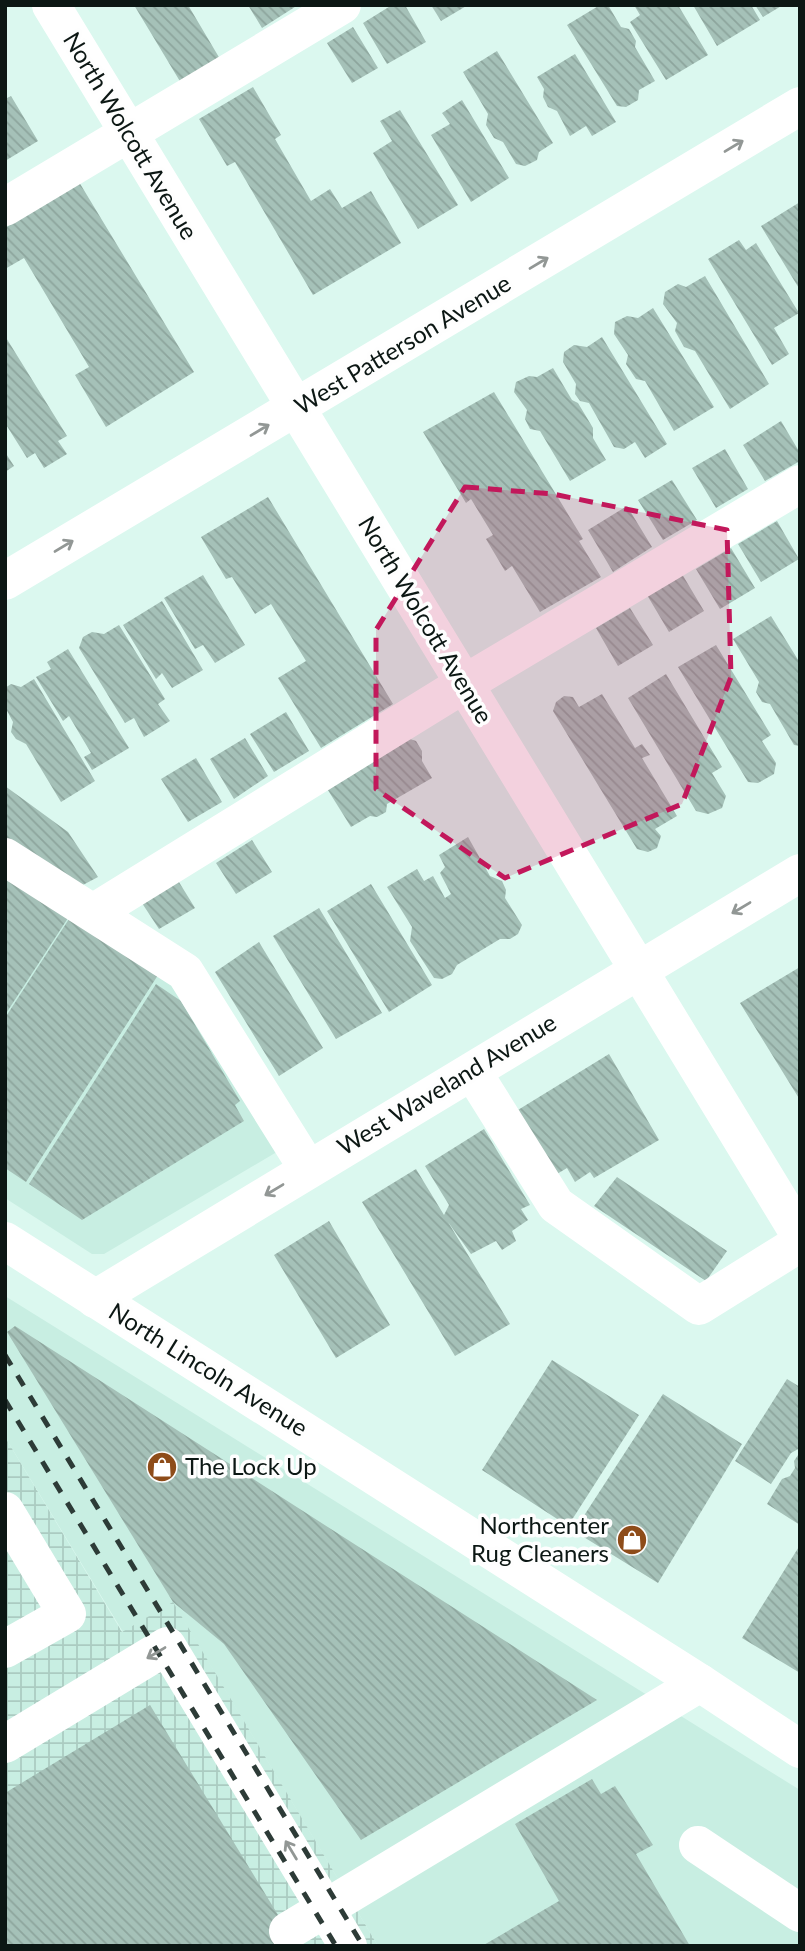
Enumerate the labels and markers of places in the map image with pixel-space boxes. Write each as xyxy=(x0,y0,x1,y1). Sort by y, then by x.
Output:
shop icon: The Lock Up xyxy=(145,1450,179,1484)
place label: The Lock Up xyxy=(185,1451,317,1480)
place label: Northcenter Rug Cleaners xyxy=(471,1510,609,1567)
shop icon: Northcenter Rug Cleaners xyxy=(615,1523,649,1557)

